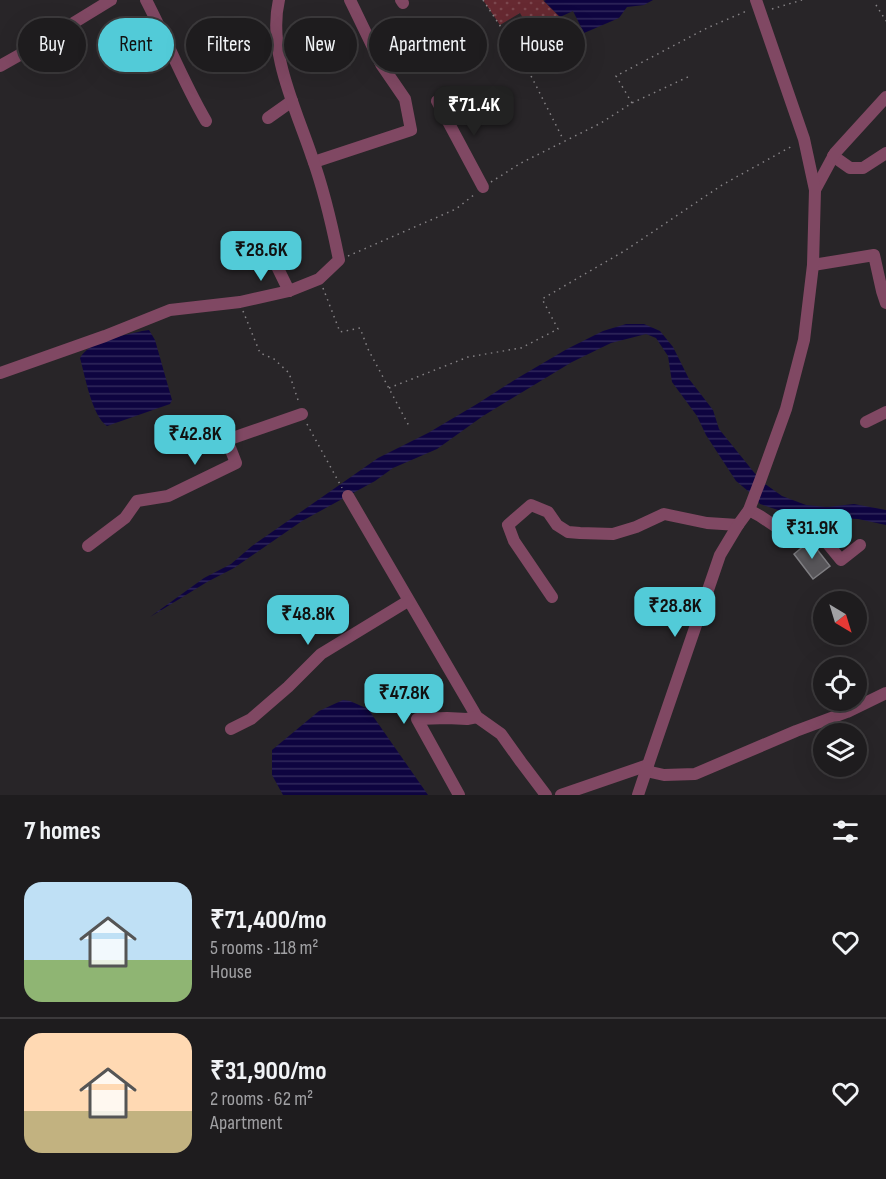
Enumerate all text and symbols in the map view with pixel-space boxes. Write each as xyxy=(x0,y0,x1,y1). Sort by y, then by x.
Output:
chip: Buy xyxy=(18,18,86,72)
chip: Rent xyxy=(98,18,174,72)
chip: Filters xyxy=(186,18,272,72)
chip: New xyxy=(284,18,357,72)
chip: Apartment xyxy=(369,18,487,72)
chip: House xyxy=(499,18,585,72)
pin: ₹71.4K xyxy=(425,86,523,137)
text: ₹71.4K xyxy=(448,93,500,117)
pin: ₹28.6K xyxy=(212,231,310,282)
text: ₹28.6K xyxy=(234,238,288,262)
pin: ₹42.8K xyxy=(146,415,244,466)
text: ₹42.8K xyxy=(168,422,222,446)
pin: ₹31.9K xyxy=(763,509,861,560)
text: ₹31.9K xyxy=(786,516,838,540)
pin: ₹28.8K xyxy=(626,587,724,638)
north arrow xyxy=(813,591,867,645)
map controls xyxy=(813,591,867,777)
text: ₹28.8K xyxy=(648,594,702,618)
pin: ₹48.8K xyxy=(259,595,357,646)
text: ₹48.8K xyxy=(281,602,335,626)
button: locate xyxy=(813,657,867,711)
pin: ₹47.8K xyxy=(355,674,453,725)
text: ₹47.8K xyxy=(378,681,430,705)
button: layers xyxy=(813,723,867,777)
icon: filters xyxy=(829,815,862,848)
text: 7 homes xyxy=(24,816,101,847)
text: ₹71,400/mo xyxy=(210,905,327,936)
icon: home xyxy=(72,906,144,978)
icon: heart xyxy=(829,926,862,959)
text: 5 rooms · 118 m² xyxy=(210,936,319,960)
text: House xyxy=(210,960,252,984)
text: ₹31,900/mo xyxy=(210,1056,327,1087)
icon: home xyxy=(72,1057,144,1129)
icon: heart xyxy=(829,1077,862,1110)
text: 2 rooms · 62 m² xyxy=(210,1087,313,1111)
text: Apartment xyxy=(210,1111,283,1135)

